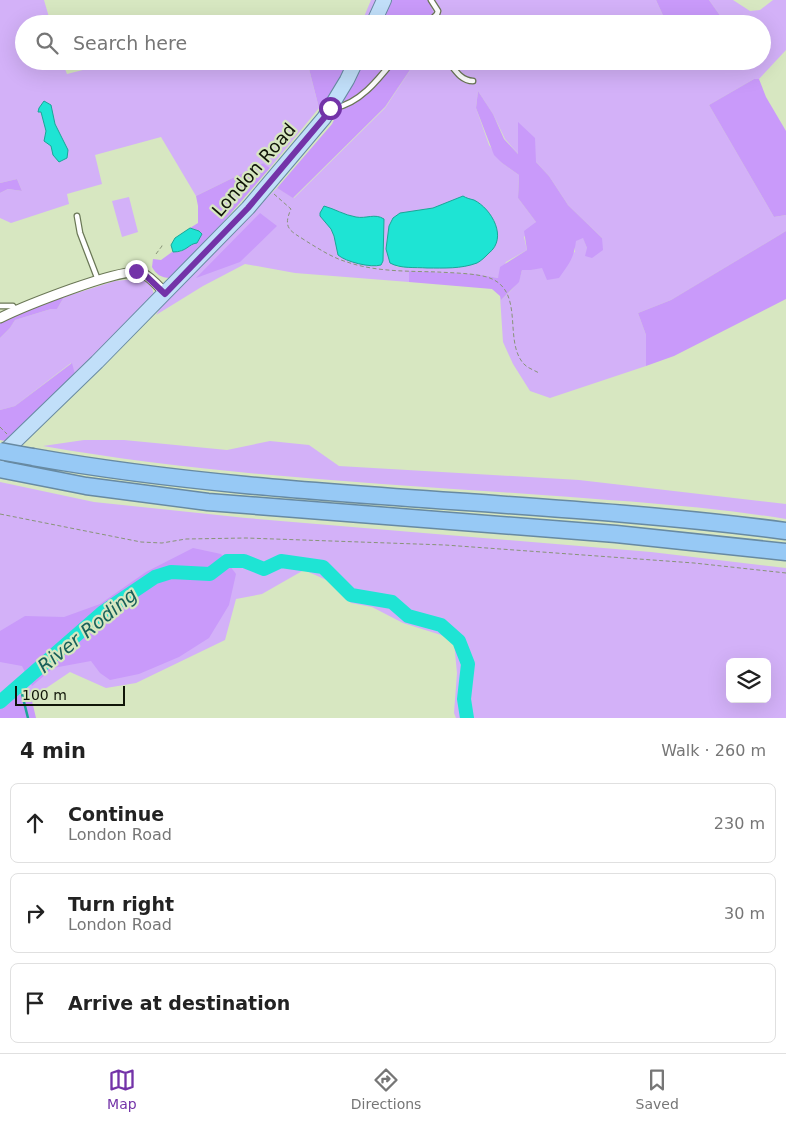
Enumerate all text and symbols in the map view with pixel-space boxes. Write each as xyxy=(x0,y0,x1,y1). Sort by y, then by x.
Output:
search box xyxy=(15,15,771,70)
icon: search xyxy=(33,29,61,57)
text: Search here xyxy=(73,32,187,54)
route start xyxy=(319,97,342,120)
street label: London Road xyxy=(207,119,300,221)
route end xyxy=(125,260,148,283)
water label: River Roding xyxy=(33,583,141,677)
map controls xyxy=(726,658,771,703)
button: layers xyxy=(726,658,771,703)
scale bar xyxy=(15,683,125,706)
text: 100 m xyxy=(22,687,67,703)
text: 4 min xyxy=(20,739,86,763)
text: Walk · 260 m xyxy=(661,741,766,760)
text: Continue xyxy=(68,803,164,825)
icon: ahead xyxy=(21,809,49,837)
text: 230 m xyxy=(714,814,765,833)
text: London Road xyxy=(68,825,172,844)
text: Turn right xyxy=(68,893,174,915)
icon: right xyxy=(21,899,49,927)
text: 30 m xyxy=(724,904,765,923)
text: London Road xyxy=(68,915,172,934)
icon: arrive xyxy=(21,989,49,1017)
text: Arrive at destination xyxy=(68,992,290,1014)
tab: Map xyxy=(107,1066,137,1112)
tab: Directions xyxy=(351,1066,421,1112)
tab: Saved xyxy=(636,1066,679,1112)

